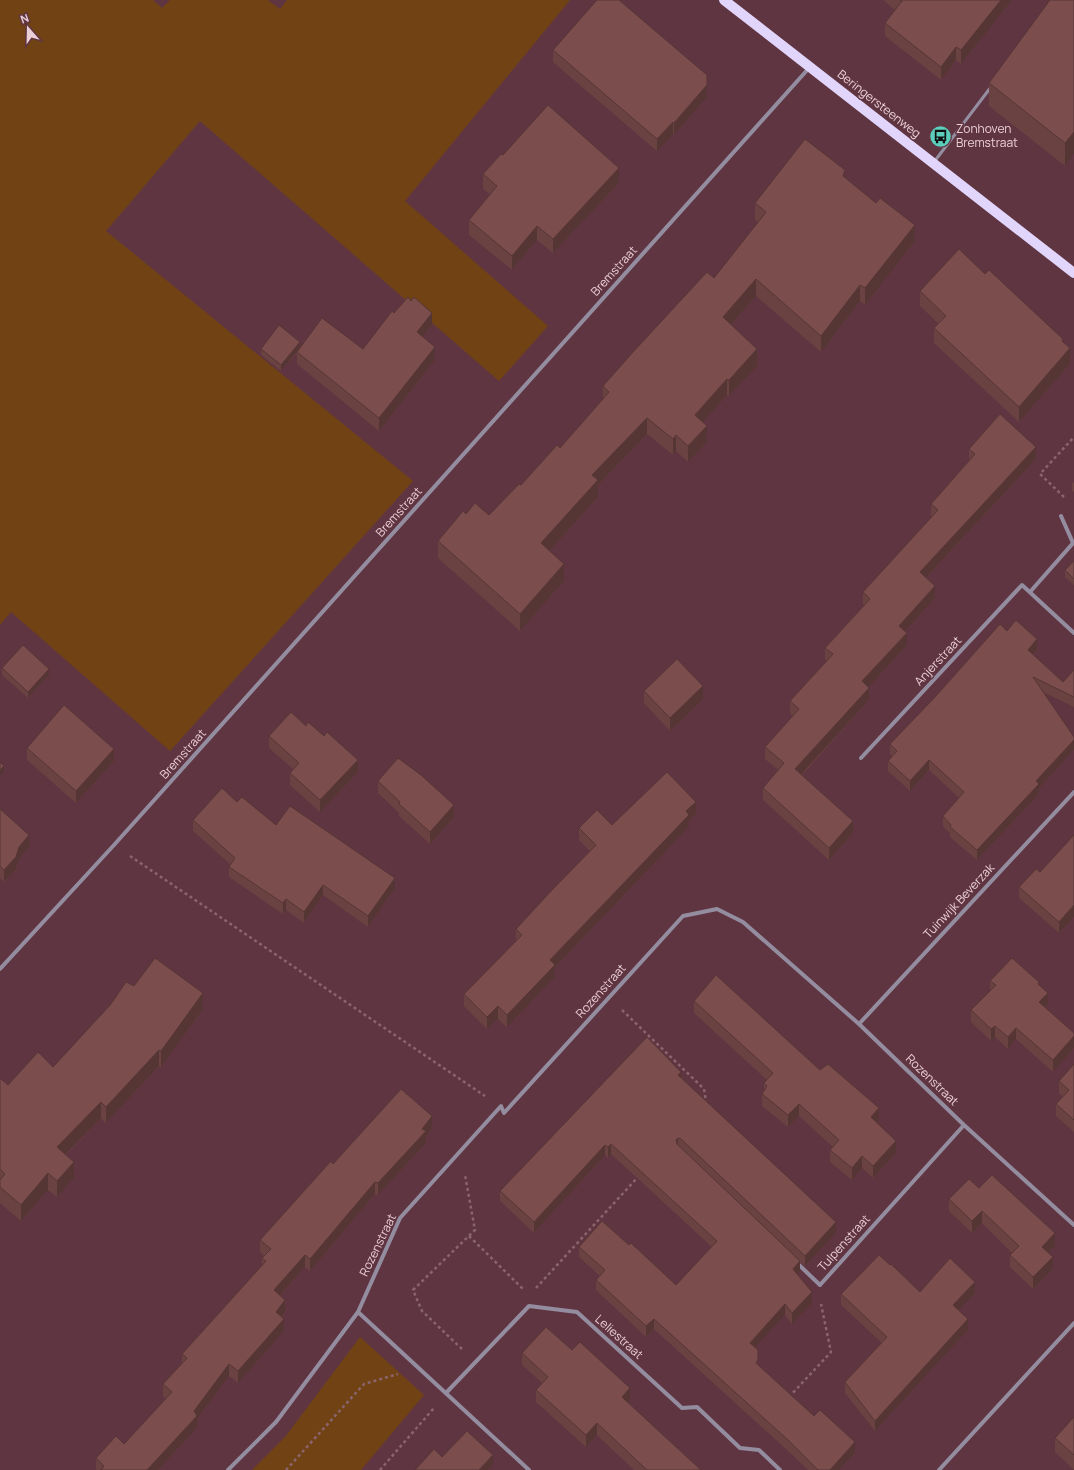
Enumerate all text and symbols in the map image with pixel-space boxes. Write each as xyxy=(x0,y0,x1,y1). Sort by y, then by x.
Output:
north arrow xyxy=(8,8,48,48)
text: N xyxy=(18,10,31,27)
street label: Beringersteenweg xyxy=(834,66,925,142)
place label: Zonhoven Bremstraat xyxy=(956,120,1018,151)
bus stop icon: Zonhoven Bremstraat xyxy=(928,123,954,149)
street label: Bremstraat xyxy=(587,242,641,299)
street label: Bremstraat xyxy=(372,483,426,540)
street label: Anjerstraat xyxy=(910,632,965,689)
street label: Bremstraat xyxy=(156,725,210,782)
street label: Tuinwijk Beverzak xyxy=(919,859,999,942)
street label: Rozenstraat xyxy=(572,960,630,1021)
street label: Rozenstraat xyxy=(902,1050,963,1109)
street label: Tulpenstraat xyxy=(814,1210,874,1275)
street label: Rozenstraat xyxy=(355,1211,400,1279)
street label: Leliestraat xyxy=(592,1311,647,1363)

